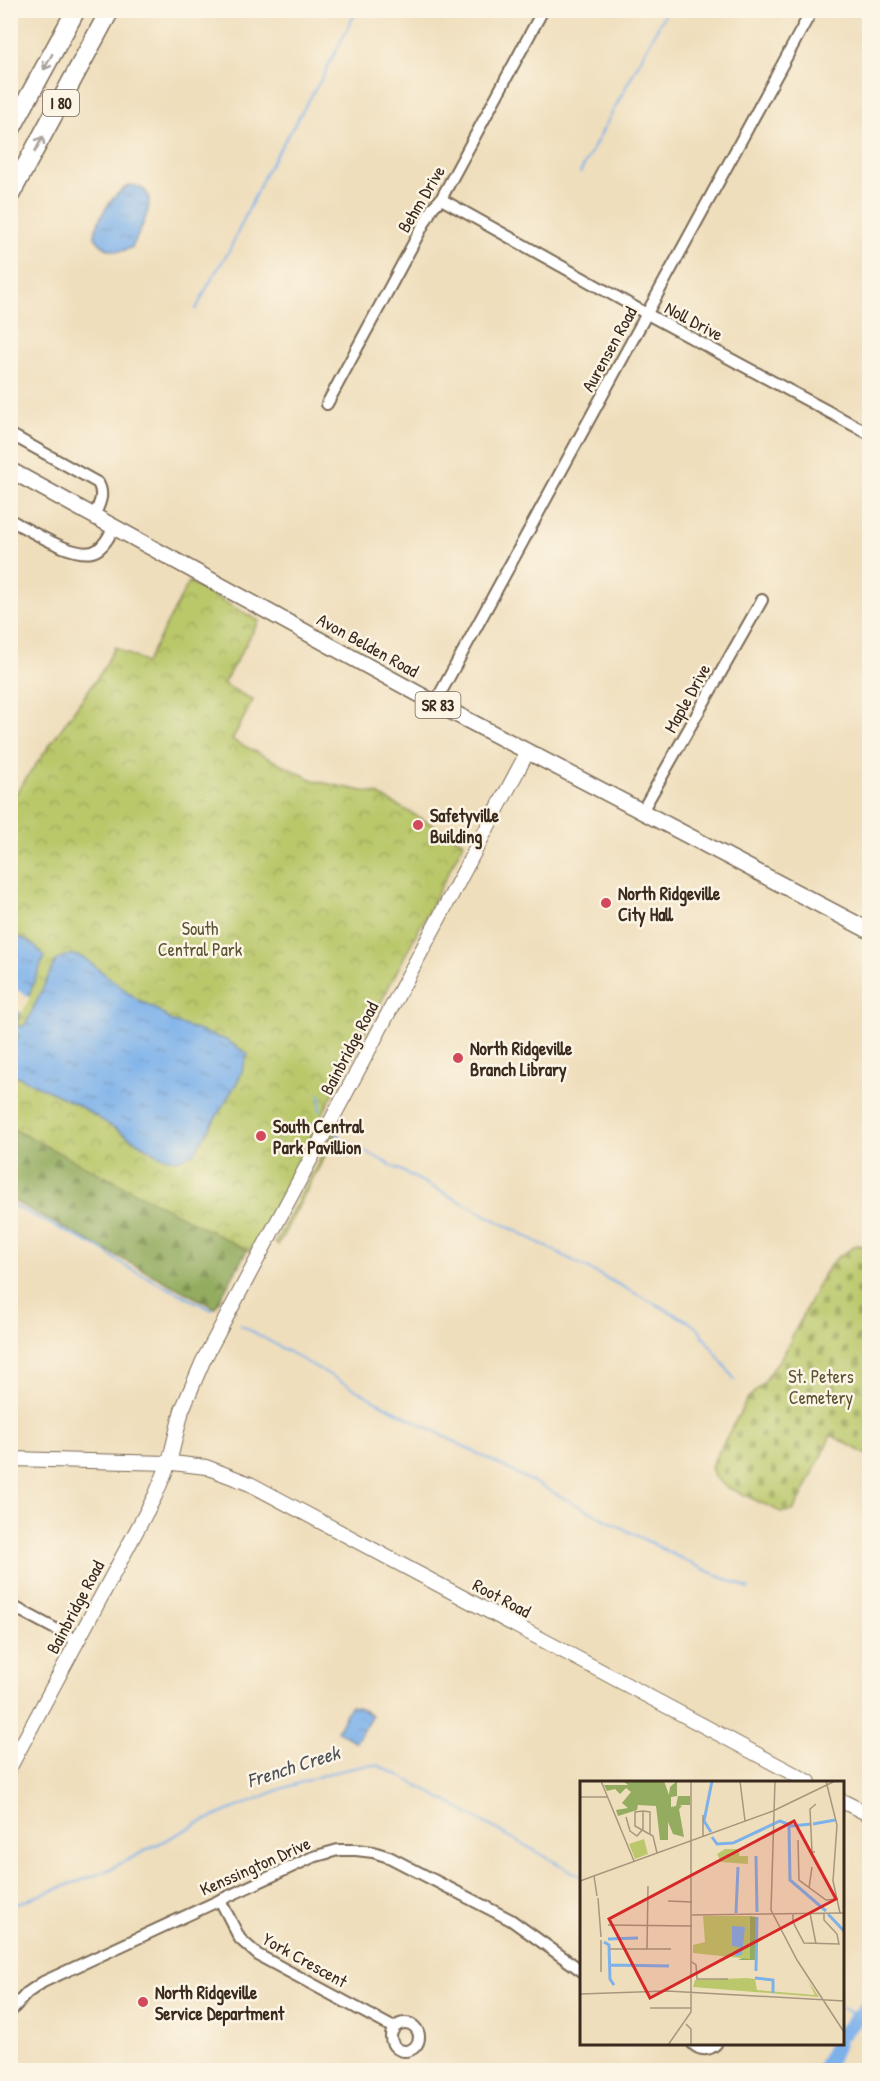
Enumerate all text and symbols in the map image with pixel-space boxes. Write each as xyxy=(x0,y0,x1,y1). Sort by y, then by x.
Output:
one-way arrow xyxy=(42,53,54,70)
road number: I 80 xyxy=(43,90,79,116)
one-way arrow xyxy=(34,135,45,153)
street label: Behm Drive xyxy=(391,161,451,237)
street label: Noll Drive xyxy=(660,295,728,347)
street label: Aurensen Road xyxy=(575,302,643,396)
street label: Avon Belden Road xyxy=(313,607,423,683)
street label: Maple Drive xyxy=(658,659,716,737)
road number: SR 83 xyxy=(416,692,460,718)
place label: Safetyville Building xyxy=(430,803,500,850)
marker: Safetyville Building xyxy=(411,818,425,832)
place label: North Ridgeville City Hall xyxy=(618,881,721,928)
marker: North Ridgeville City Hall xyxy=(599,896,613,910)
park label: South Central Park xyxy=(158,916,243,962)
street label: Bainbridge Road xyxy=(314,997,384,1099)
place label: North Ridgeville Branch Library xyxy=(470,1036,573,1083)
marker: North Ridgeville Branch Library xyxy=(451,1051,465,1065)
place label: South Central Park Pavillion xyxy=(273,1114,365,1160)
marker: South Central Park Pavillion xyxy=(254,1129,268,1143)
park label: St. Peters Cemetery xyxy=(788,1364,854,1410)
street label: Bainbridge Road xyxy=(40,1556,110,1658)
street label: Root Road xyxy=(469,1572,535,1624)
water label: French Creek xyxy=(243,1738,344,1794)
inset map xyxy=(580,1781,844,2045)
street label: Kenssington Drive xyxy=(196,1831,314,1901)
street label: York Crescent xyxy=(258,1926,352,1994)
place label: North Ridgeville Service Department xyxy=(155,1980,285,2027)
marker: North Ridgeville Service Department xyxy=(136,1995,150,2009)

